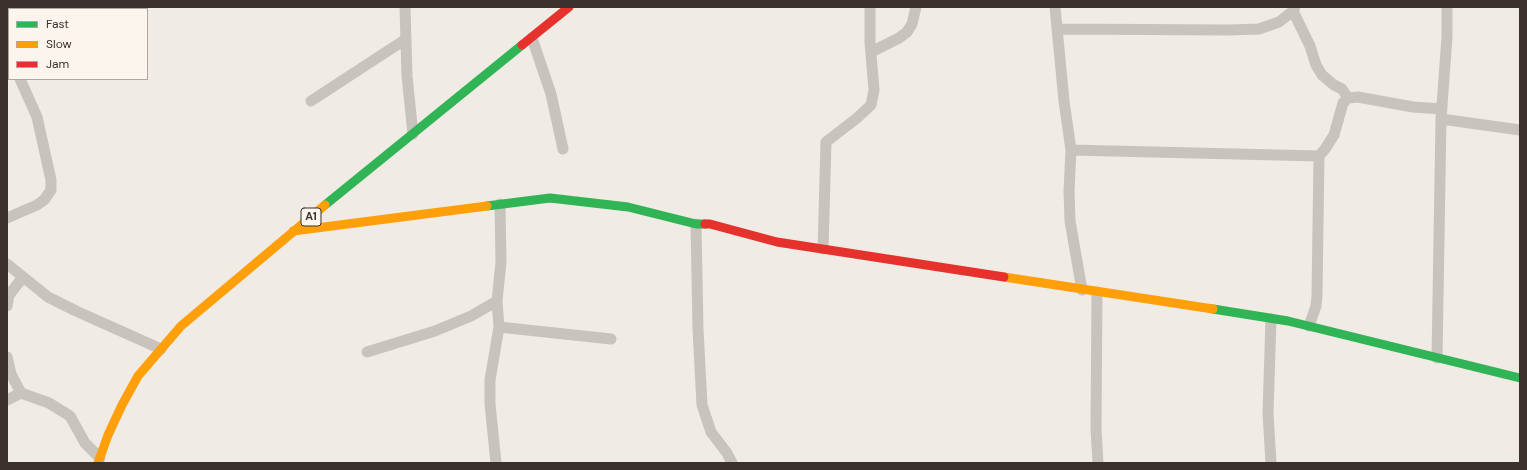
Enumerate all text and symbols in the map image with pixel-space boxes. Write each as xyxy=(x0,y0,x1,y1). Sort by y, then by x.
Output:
legend xyxy=(8,8,148,80)
text: Fast xyxy=(46,16,69,32)
text: Slow xyxy=(46,36,72,52)
text: Jam xyxy=(46,56,69,72)
road number: A1 xyxy=(301,208,321,226)

